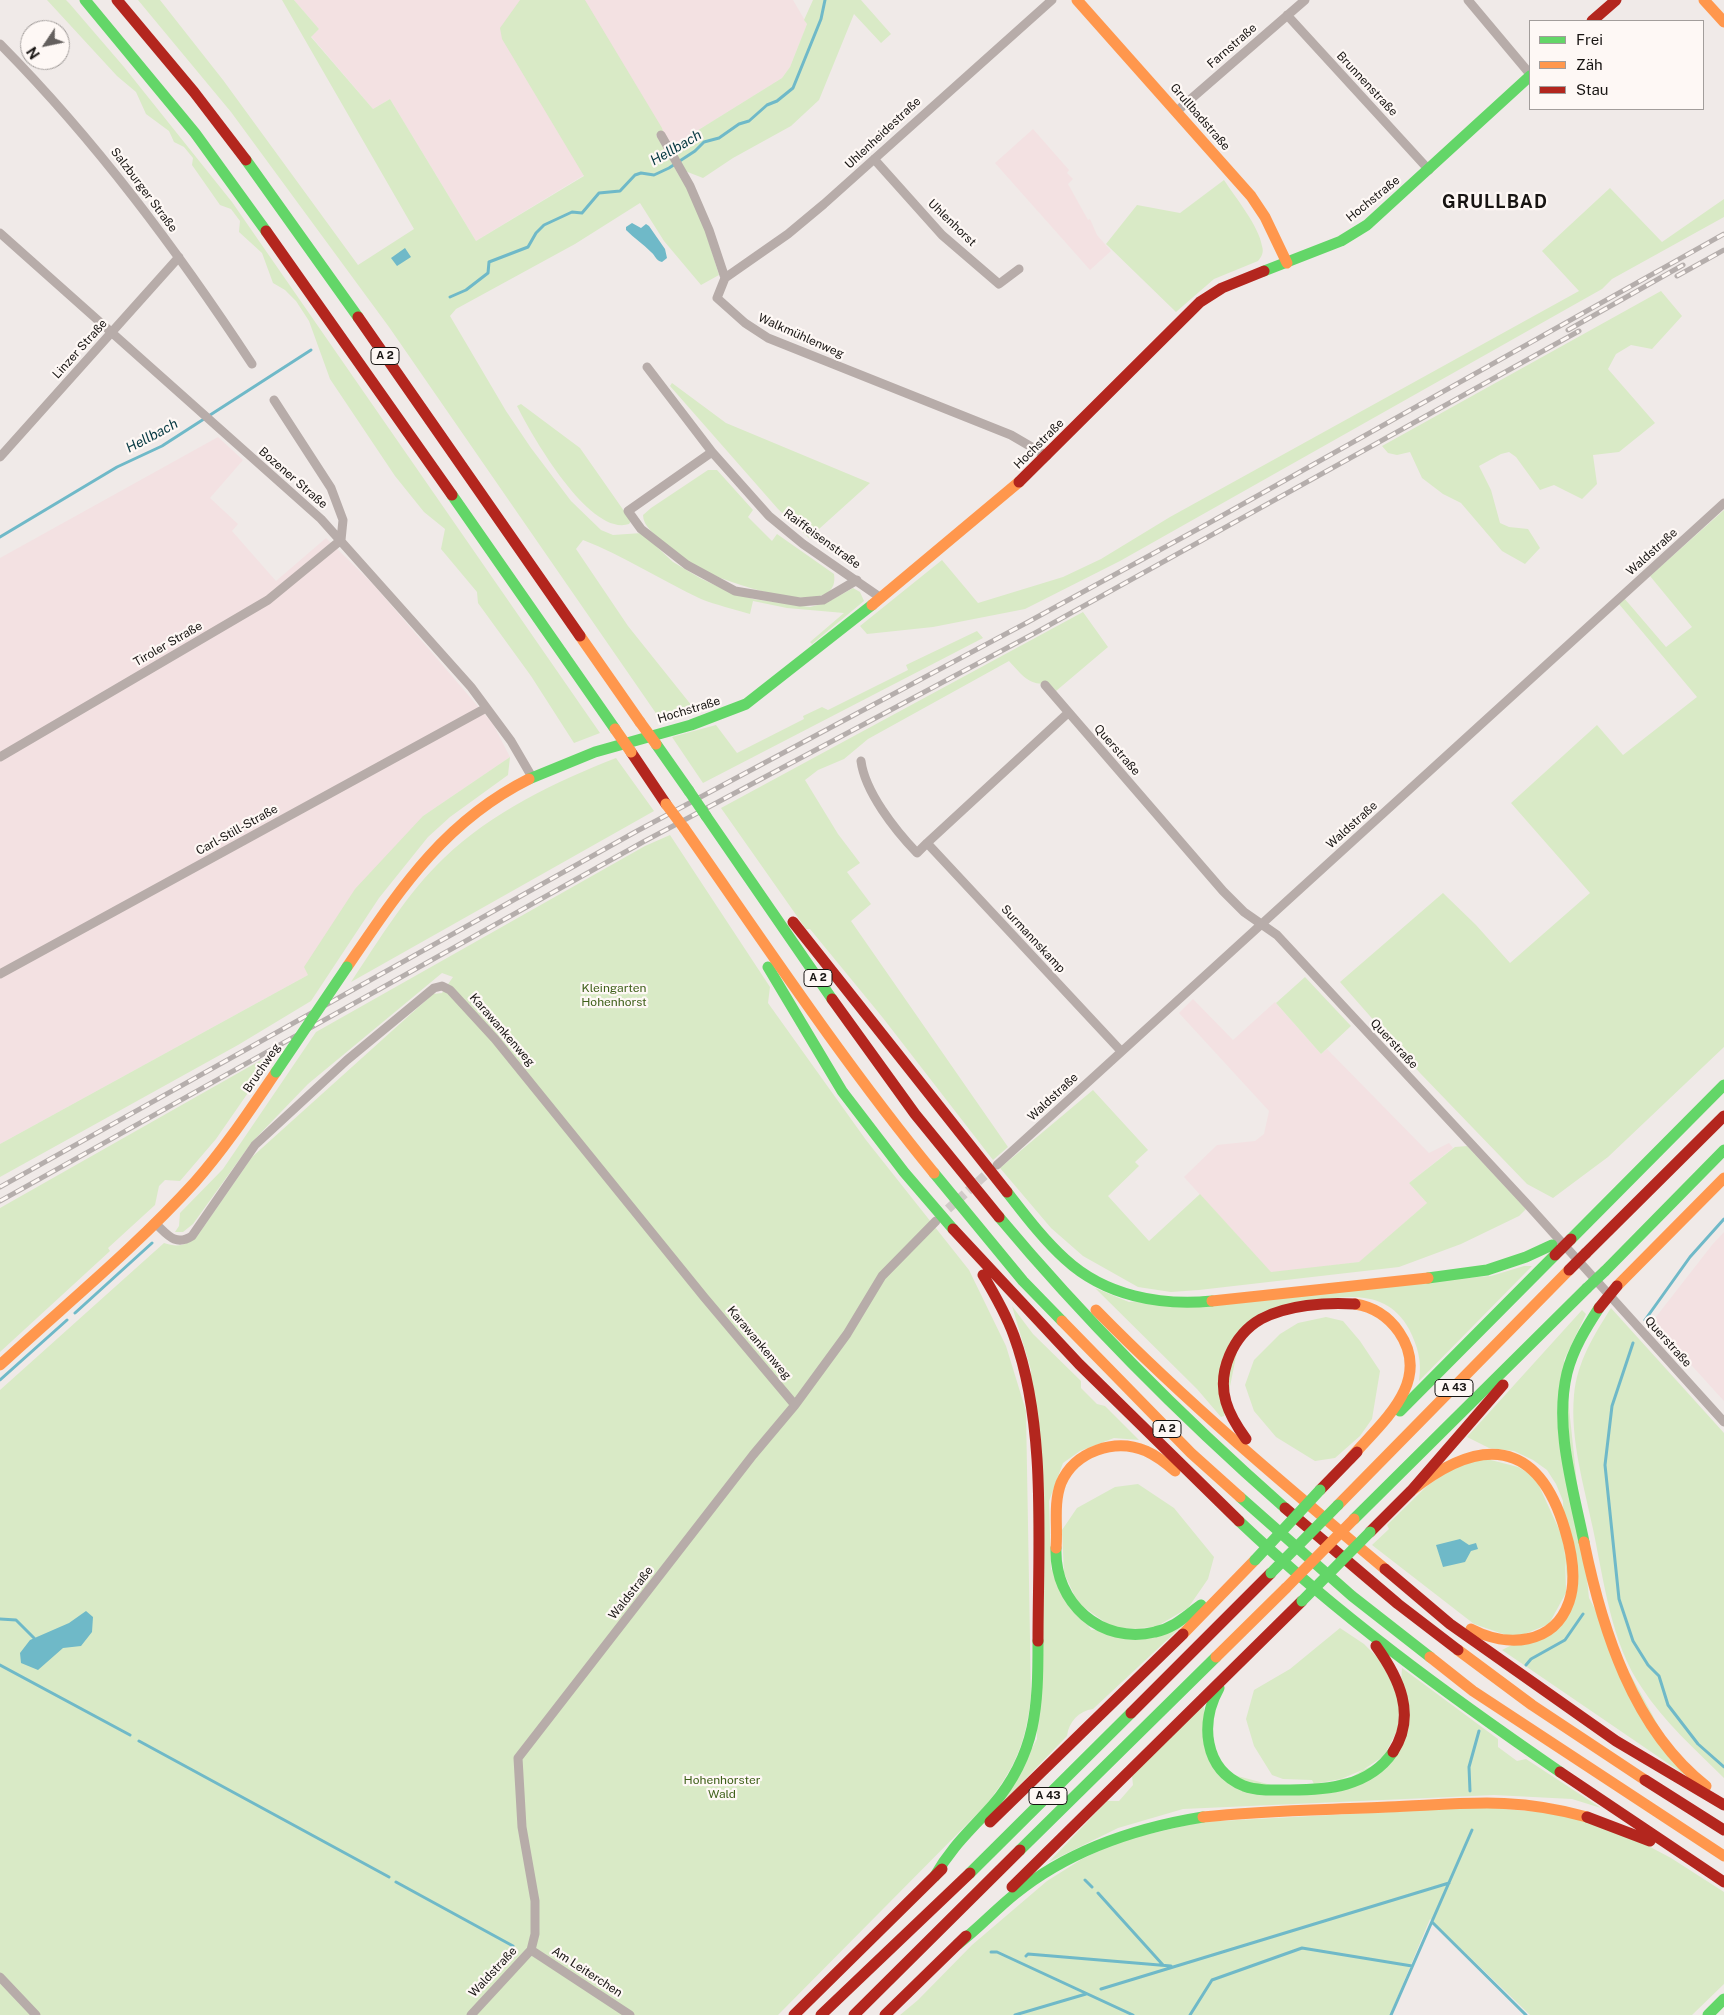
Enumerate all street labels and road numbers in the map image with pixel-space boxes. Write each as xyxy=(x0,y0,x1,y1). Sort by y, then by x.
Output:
street label: Farnstraße xyxy=(1204,21,1260,71)
street label: Brunnenstraße xyxy=(1333,49,1401,119)
street label: Grullbadstraße xyxy=(1167,81,1233,153)
street label: Uhlenheidestraße xyxy=(842,94,924,172)
street label: Salzburger Straße xyxy=(108,145,180,235)
street label: Hochstraße xyxy=(1343,173,1403,225)
street label: Uhlenhorst xyxy=(925,197,979,249)
street label: Walkmühlenweg xyxy=(756,311,846,361)
street label: Linzer Straße xyxy=(50,317,110,381)
road number: A 2 xyxy=(371,348,399,364)
street label: Hochstraße xyxy=(1011,416,1067,472)
street label: Bozener Straße xyxy=(256,444,330,512)
street label: Raiffeisenstraße xyxy=(781,506,863,572)
street label: Waldstraße xyxy=(1624,525,1680,579)
street label: Tiroler Straße xyxy=(131,619,205,669)
street label: Hochstraße xyxy=(656,694,722,726)
street label: Querstraße xyxy=(1091,722,1143,778)
street label: Waldstraße xyxy=(1324,798,1380,852)
street label: Carl-Still-Straße xyxy=(194,802,280,858)
street label: Surmannskamp xyxy=(998,902,1068,976)
road number: A 2 xyxy=(804,970,832,986)
street label: Karawankenweg xyxy=(466,991,538,1069)
street label: Querstraße xyxy=(1367,1016,1421,1072)
street label: Bruchweg xyxy=(240,1041,284,1095)
street label: Waldstraße xyxy=(1025,1070,1081,1124)
street label: Karawankenweg xyxy=(724,1303,794,1383)
street label: Querstraße xyxy=(1642,1314,1694,1370)
road number: A 43 xyxy=(1435,1380,1473,1396)
road number: A 2 xyxy=(1153,1420,1181,1438)
street label: Waldstraße xyxy=(606,1563,656,1623)
road number: A 43 xyxy=(1029,1788,1067,1804)
street label: Waldstraße xyxy=(466,1944,520,2000)
street label: Am Leiterchen xyxy=(549,1944,625,2000)

